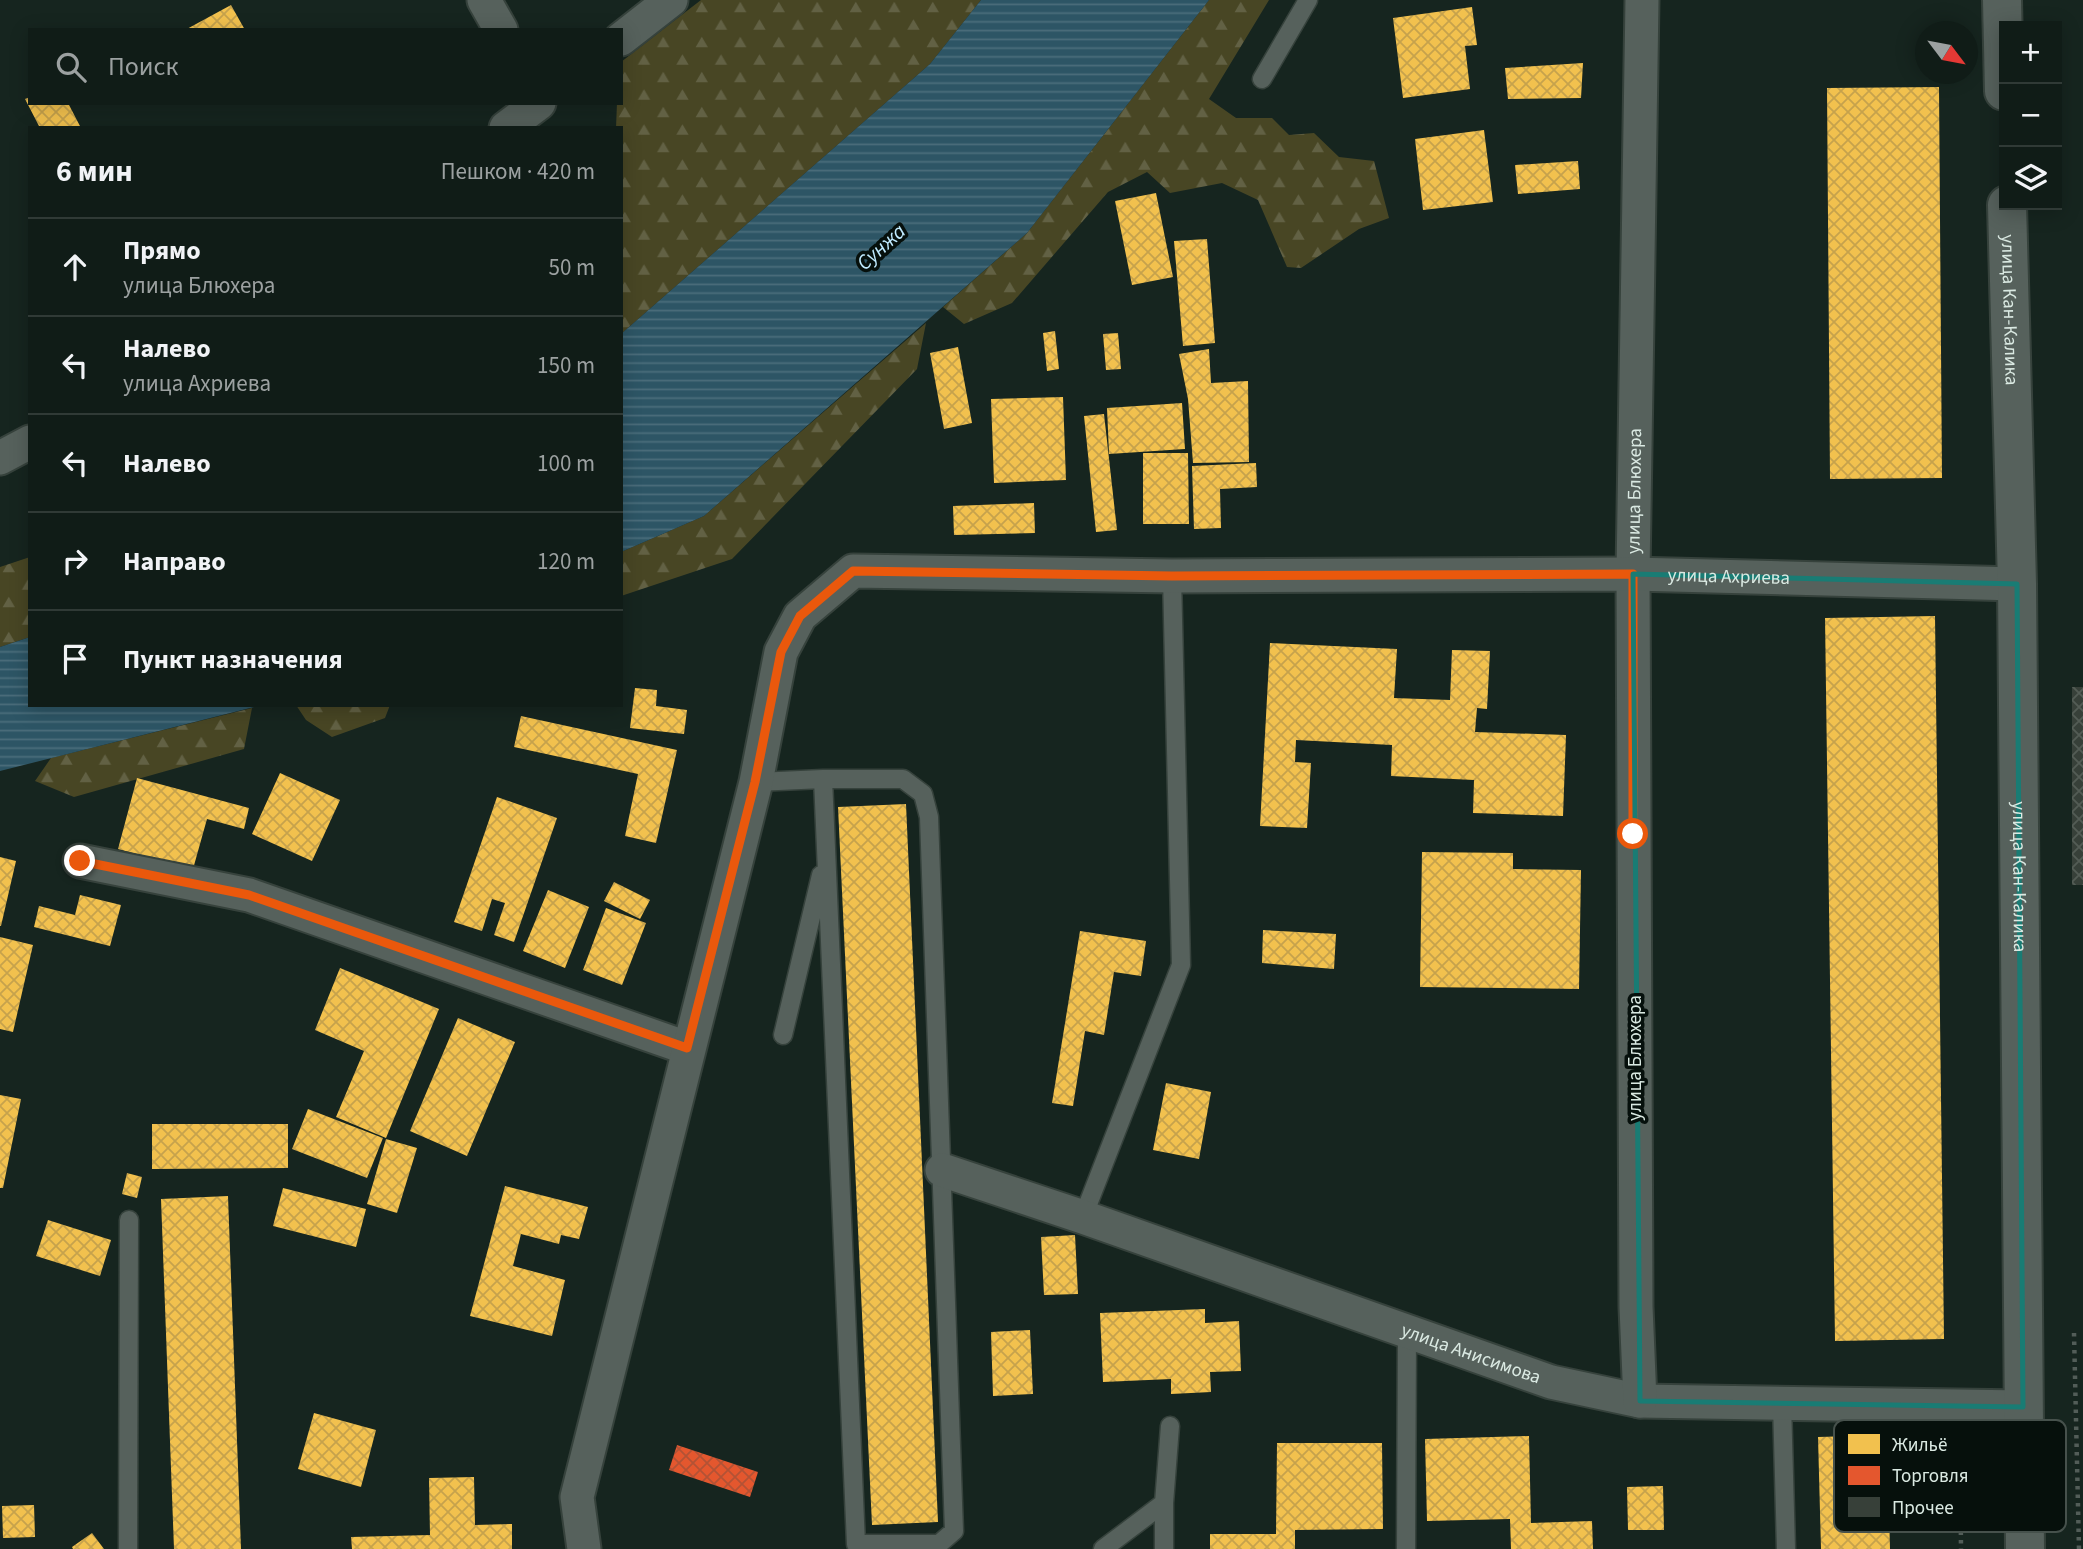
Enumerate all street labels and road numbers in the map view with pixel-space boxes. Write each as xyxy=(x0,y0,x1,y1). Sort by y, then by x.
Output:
street label: улица Кан-Калика xyxy=(1994,234,2025,386)
street label: улица Блюхера xyxy=(1620,428,1649,554)
street label: улица Ахриева xyxy=(1667,561,1790,592)
street label: улица Кан-Калика xyxy=(2005,801,2034,953)
street label: улица Блюхера xyxy=(1622,995,1649,1121)
street label: улица Анисимова xyxy=(1397,1317,1545,1391)

